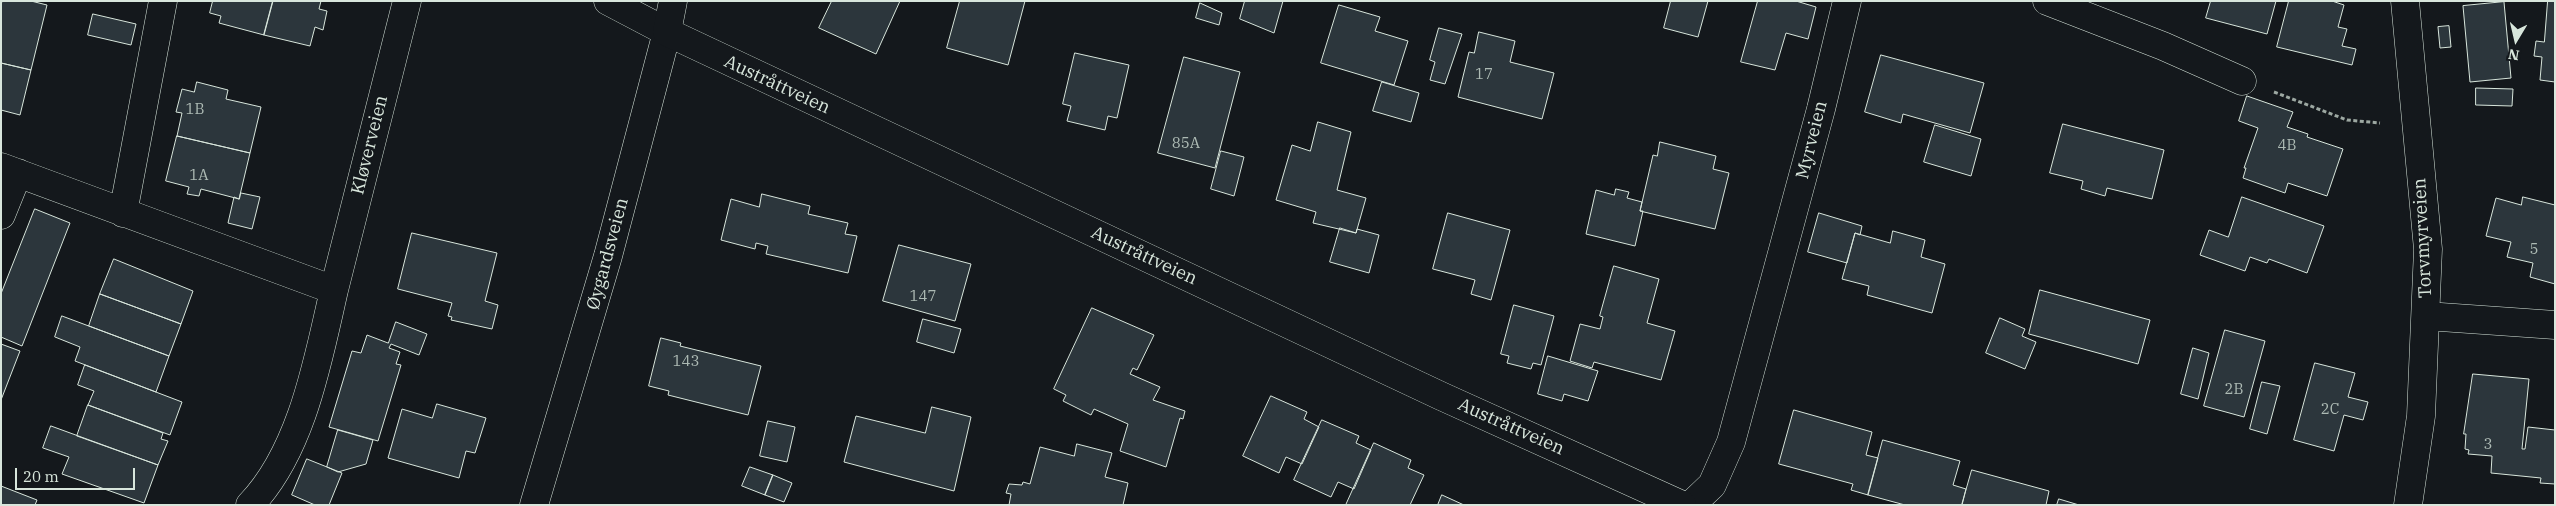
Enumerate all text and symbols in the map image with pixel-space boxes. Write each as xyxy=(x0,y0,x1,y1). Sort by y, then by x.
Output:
north arrow xyxy=(2491,15,2541,65)
text: N xyxy=(2507,45,2521,65)
street label: Austråttveien xyxy=(721,51,833,119)
house number: 17 xyxy=(1475,66,1493,84)
street label: Kløverveien xyxy=(347,93,393,197)
street label: Myrveien xyxy=(1792,99,1832,181)
house number: 1B xyxy=(185,101,205,119)
house number: 85A xyxy=(1172,135,1200,153)
house number: 4B xyxy=(2277,137,2297,155)
house number: 1A xyxy=(189,167,209,185)
street label: Torvmyrveien xyxy=(2409,177,2437,299)
street label: Øygardsveien xyxy=(583,195,633,313)
street label: Austråttveien xyxy=(1088,222,1200,290)
house number: 5 xyxy=(2530,241,2538,259)
house number: 147 xyxy=(910,288,936,306)
house number: 143 xyxy=(673,353,699,371)
house number: 2B xyxy=(2224,381,2244,399)
street label: Austråttveien xyxy=(1454,394,1568,460)
house number: 2C xyxy=(2321,401,2339,419)
house number: 3 xyxy=(2484,436,2492,454)
scale bar xyxy=(18,458,138,490)
text: 20 m xyxy=(23,467,59,486)

